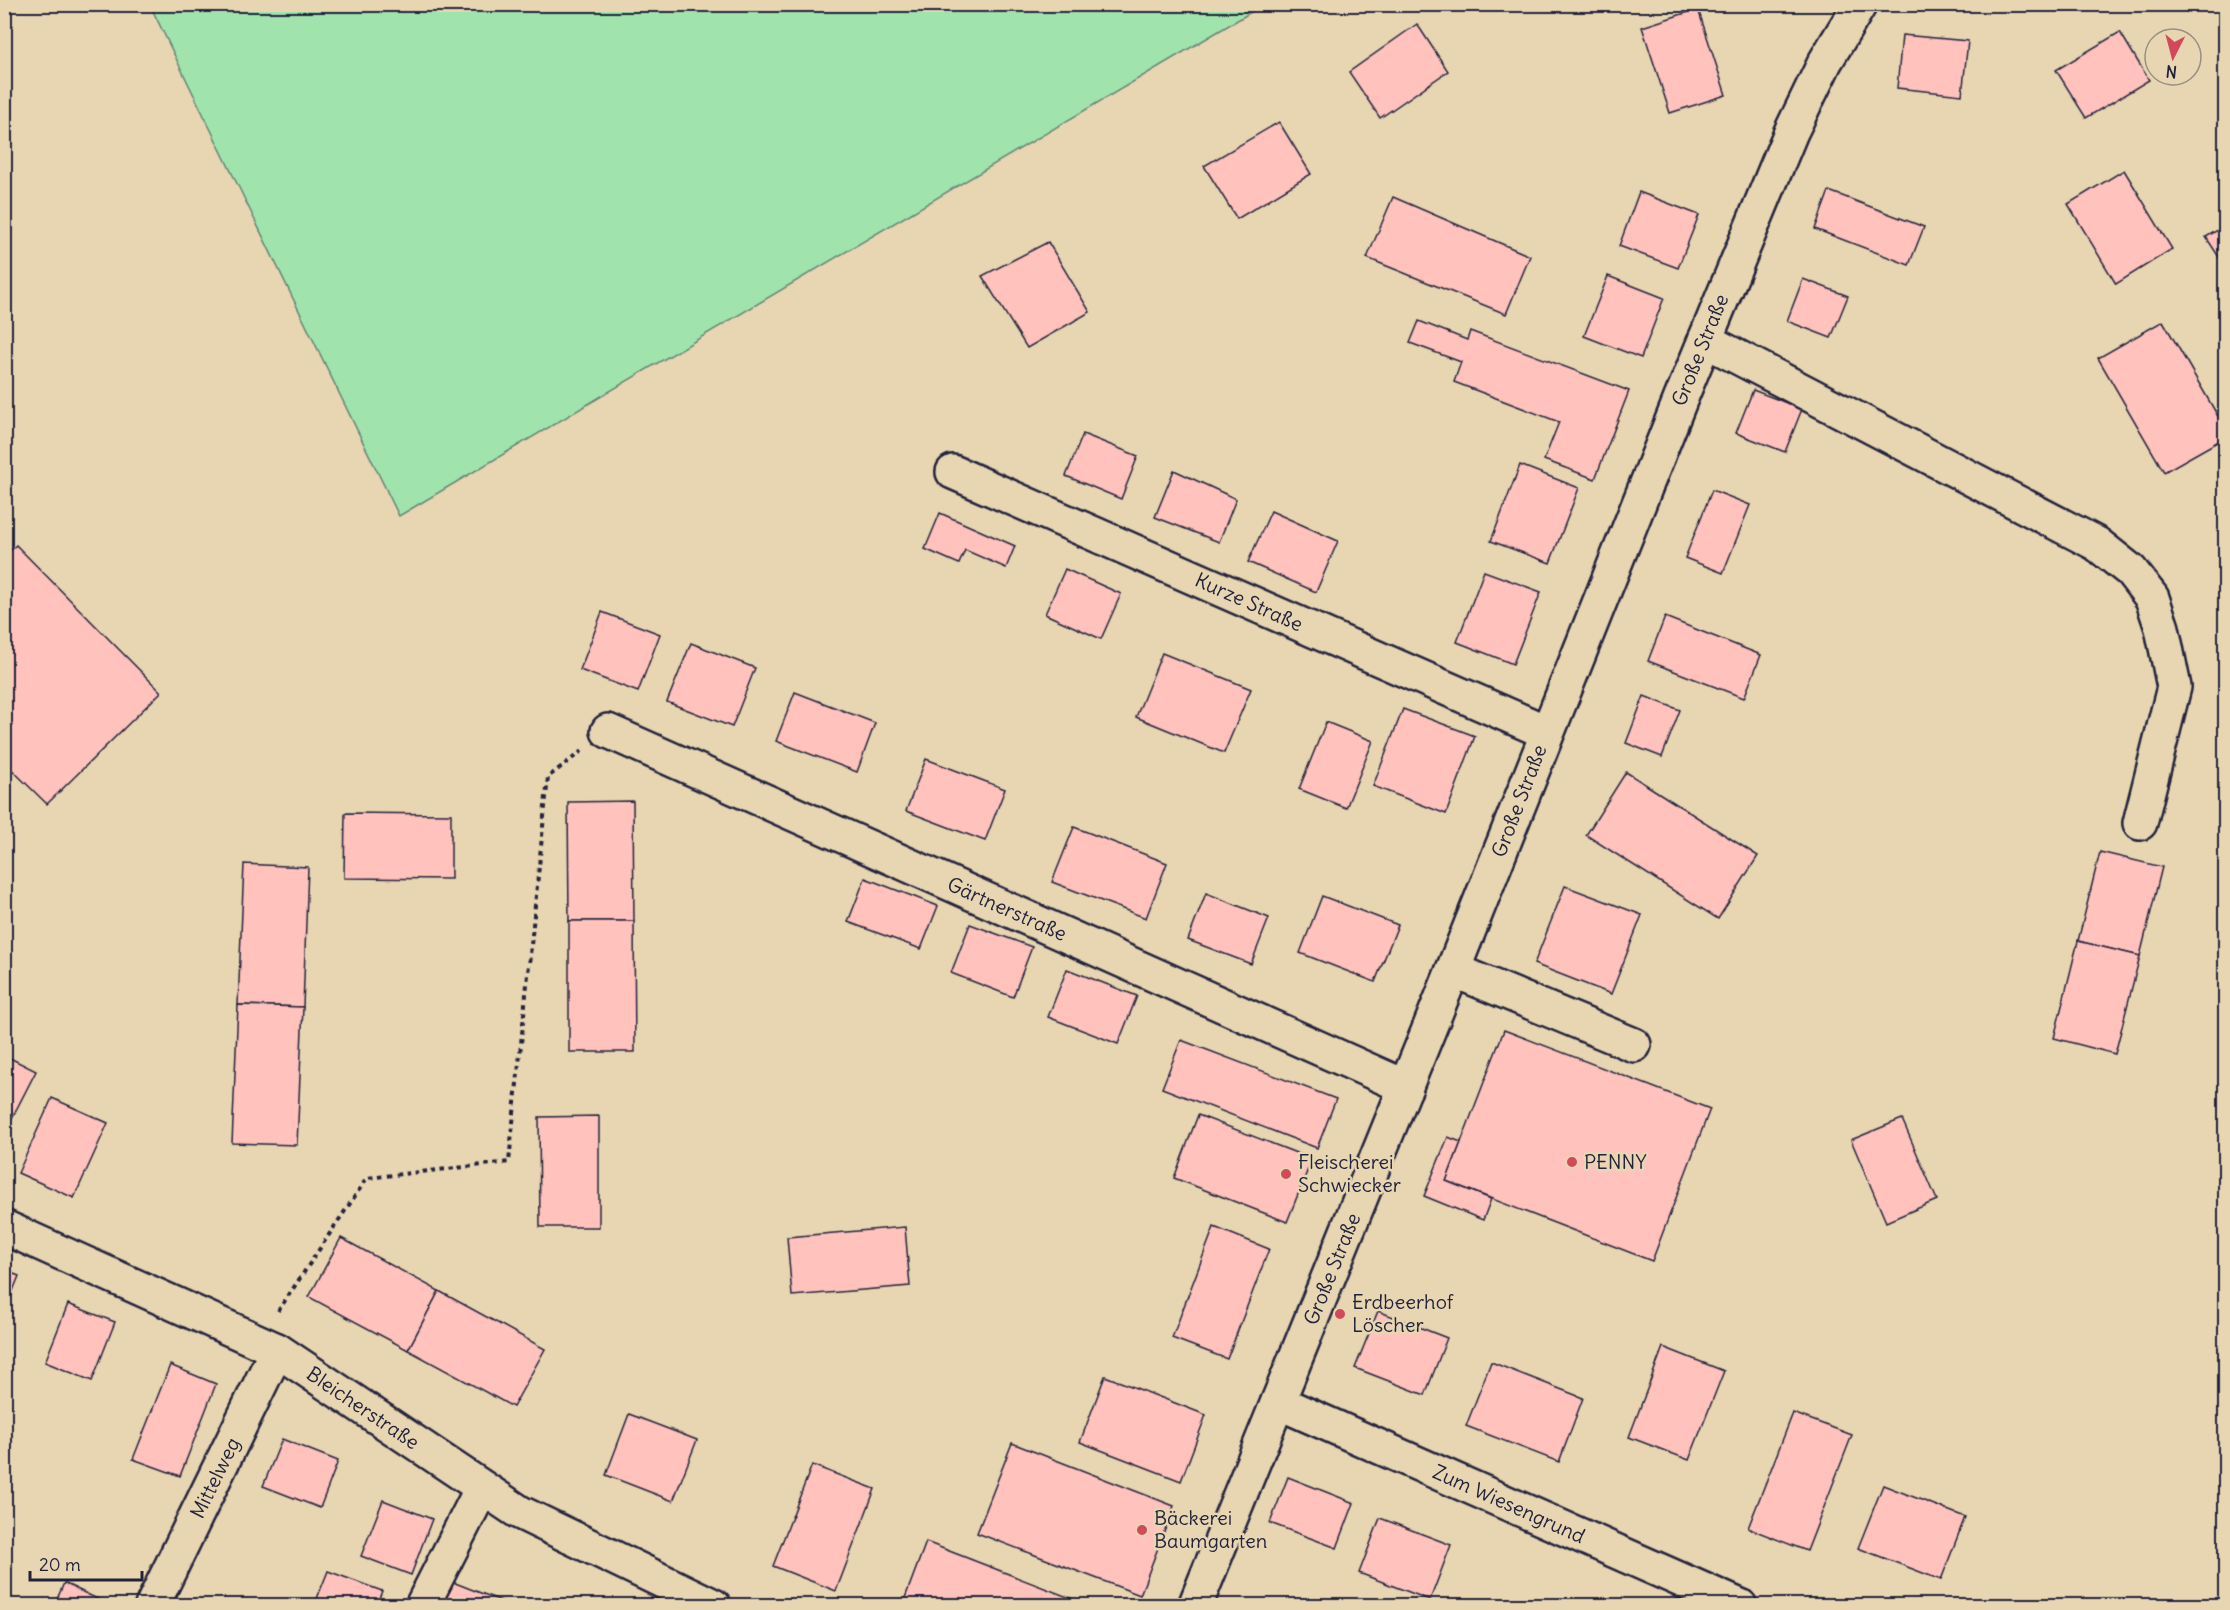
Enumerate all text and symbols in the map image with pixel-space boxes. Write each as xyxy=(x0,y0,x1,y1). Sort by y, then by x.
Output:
north arrow xyxy=(2143,27,2203,87)
text: N xyxy=(2165,61,2178,82)
street label: Große Straße xyxy=(1666,290,1733,409)
street label: Kurze Straße xyxy=(1191,567,1307,636)
street label: Große Straße xyxy=(1486,741,1551,861)
street label: Gärtnerstraße xyxy=(944,871,1071,946)
place label: Fleischerei Schwiecker xyxy=(1298,1149,1401,1197)
place label: PENNY xyxy=(1584,1149,1647,1174)
marker: PENNY xyxy=(1565,1155,1579,1169)
marker: Fleischerei Schwiecker xyxy=(1279,1167,1293,1181)
street label: Große Straße xyxy=(1298,1209,1365,1328)
place label: Erdbeerhof Löscher xyxy=(1352,1289,1454,1337)
marker: Erdbeerhof Löscher xyxy=(1333,1307,1347,1321)
street label: Bleicherstraße xyxy=(302,1361,424,1454)
street label: Mittelweg xyxy=(184,1433,245,1522)
street label: Zum Wiesengrund xyxy=(1429,1459,1589,1548)
place label: Bäckerei Baumgarten xyxy=(1154,1505,1267,1553)
marker: Bäckerei Baumgarten xyxy=(1135,1523,1149,1537)
scale bar xyxy=(30,1544,142,1582)
text: 20 m xyxy=(39,1553,81,1576)

